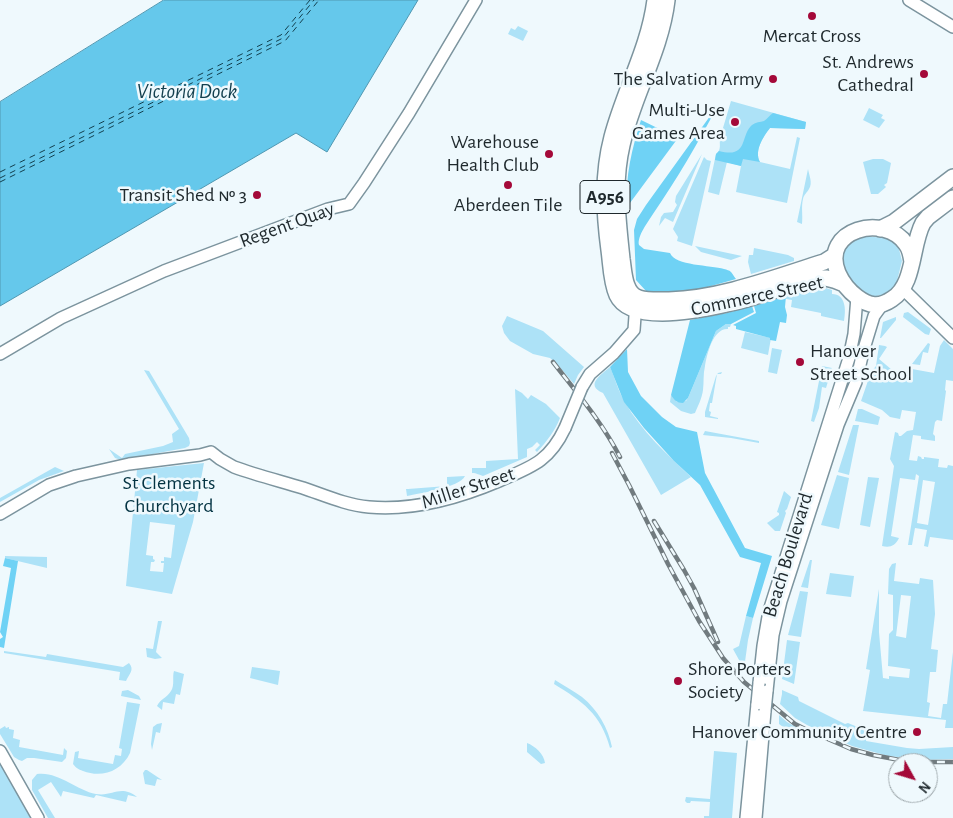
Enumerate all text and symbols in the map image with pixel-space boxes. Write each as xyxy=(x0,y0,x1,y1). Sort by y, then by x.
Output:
marker: Mercat Cross xyxy=(806,10,818,22)
place label: Mercat Cross xyxy=(763,24,861,48)
place label: St. Andrews Cathedral xyxy=(822,50,914,97)
place label: The Salvation Army xyxy=(613,67,763,91)
marker: St. Andrews Cathedral xyxy=(918,68,930,80)
marker: The Salvation Army xyxy=(767,73,779,85)
water label: Victoria Dock xyxy=(137,79,237,105)
place label: Multi-Use Games Area xyxy=(632,98,725,145)
marker: Multi-Use Games Area xyxy=(729,116,741,128)
place label: Warehouse Health Club xyxy=(446,130,539,177)
marker: Warehouse Health Club xyxy=(543,148,555,160)
marker: Aberdeen Tile xyxy=(502,179,514,191)
road number: A956 xyxy=(580,180,630,213)
place label: Transit Shed № 3 xyxy=(119,183,247,207)
marker: Transit Shed № 3 xyxy=(251,189,263,201)
place label: Aberdeen Tile xyxy=(454,193,562,217)
street label: Regent Quay xyxy=(236,197,338,253)
street label: Commerce Street xyxy=(689,270,825,322)
place label: Hanover Street School xyxy=(810,339,912,386)
marker: Hanover Street School xyxy=(794,356,806,368)
street label: Miller Street xyxy=(418,462,518,514)
park label: St Clements Churchyard xyxy=(123,471,215,518)
street label: Beach Boulevard xyxy=(758,490,818,620)
place label: Shore Porters Society xyxy=(688,657,791,704)
marker: Shore Porters Society xyxy=(672,675,684,687)
place label: Hanover Community Centre xyxy=(691,720,907,744)
marker: Hanover Community Centre xyxy=(911,726,923,738)
north arrow xyxy=(888,753,938,803)
text: N xyxy=(915,779,932,795)

